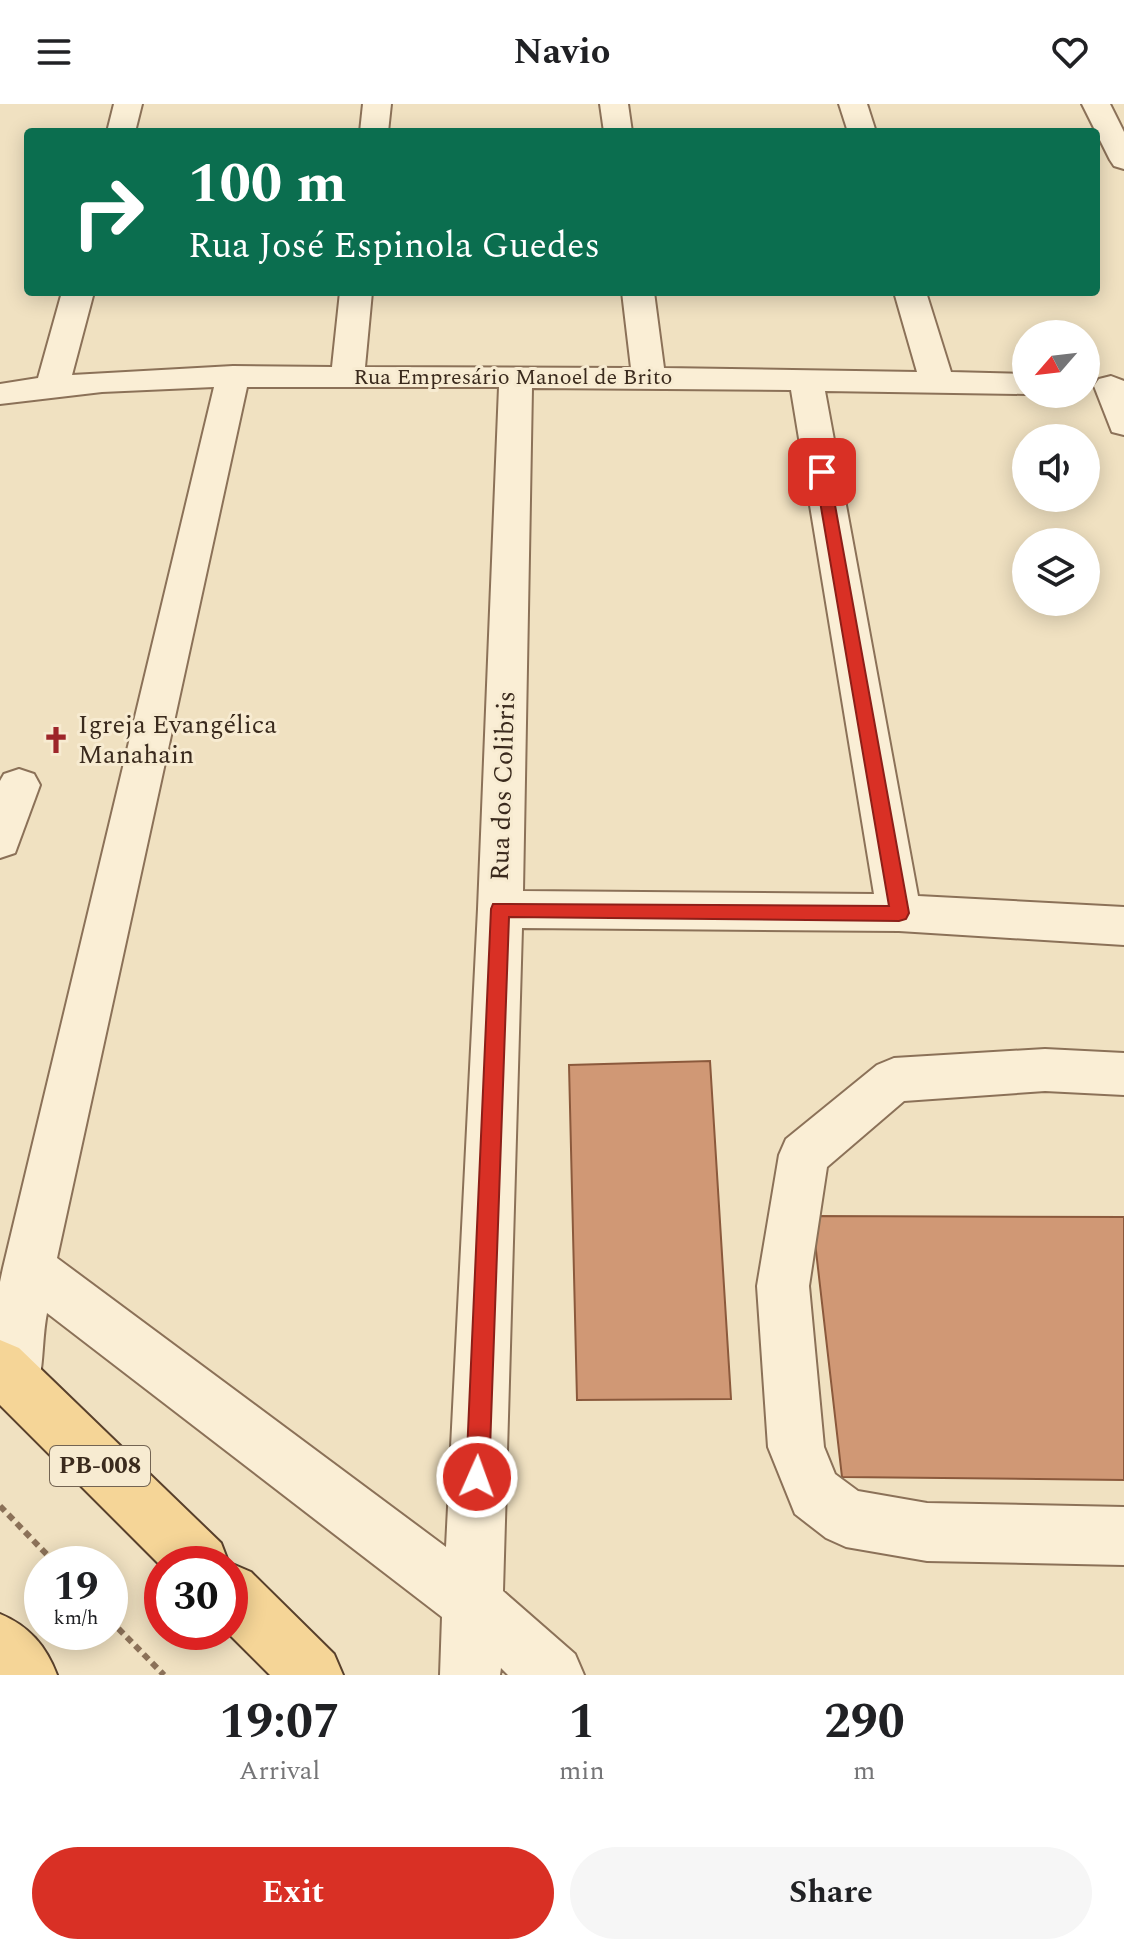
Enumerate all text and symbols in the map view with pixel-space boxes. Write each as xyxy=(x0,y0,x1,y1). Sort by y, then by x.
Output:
text: Navio xyxy=(514,25,610,80)
icon: menu xyxy=(32,30,76,74)
icon: heart xyxy=(1048,30,1092,74)
text: 100 m xyxy=(188,142,347,227)
icon: right xyxy=(56,160,160,264)
text: Rua José Espinola Guedes xyxy=(188,219,600,274)
north arrow xyxy=(1012,320,1100,408)
map controls xyxy=(1012,320,1100,616)
street label: Rua Empresário Manoel de Brito xyxy=(353,361,673,394)
button: sound xyxy=(1012,424,1100,512)
pin xyxy=(788,438,856,506)
icon: arrive xyxy=(800,450,844,494)
button: layers xyxy=(1012,528,1100,616)
street label: Rua dos Colibris xyxy=(480,690,526,882)
place label: Igreja Evangélica Manahain xyxy=(78,705,277,775)
church icon: Igreja Evangélica Manahain xyxy=(41,725,71,755)
position arrow xyxy=(435,1435,519,1519)
road number: PB-008 xyxy=(50,1446,150,1486)
speed limit sign: 30 xyxy=(144,1546,248,1650)
text: 19 xyxy=(54,1557,98,1618)
text: km/h xyxy=(54,1603,99,1633)
text: 19:07 xyxy=(219,1686,340,1759)
text: 1 xyxy=(568,1686,595,1759)
text: 290 xyxy=(824,1686,905,1759)
text: Arrival xyxy=(239,1751,320,1791)
text: min xyxy=(559,1751,605,1791)
text: m xyxy=(853,1751,875,1791)
button: Exit xyxy=(32,1847,554,1939)
button: Share xyxy=(570,1847,1092,1939)

